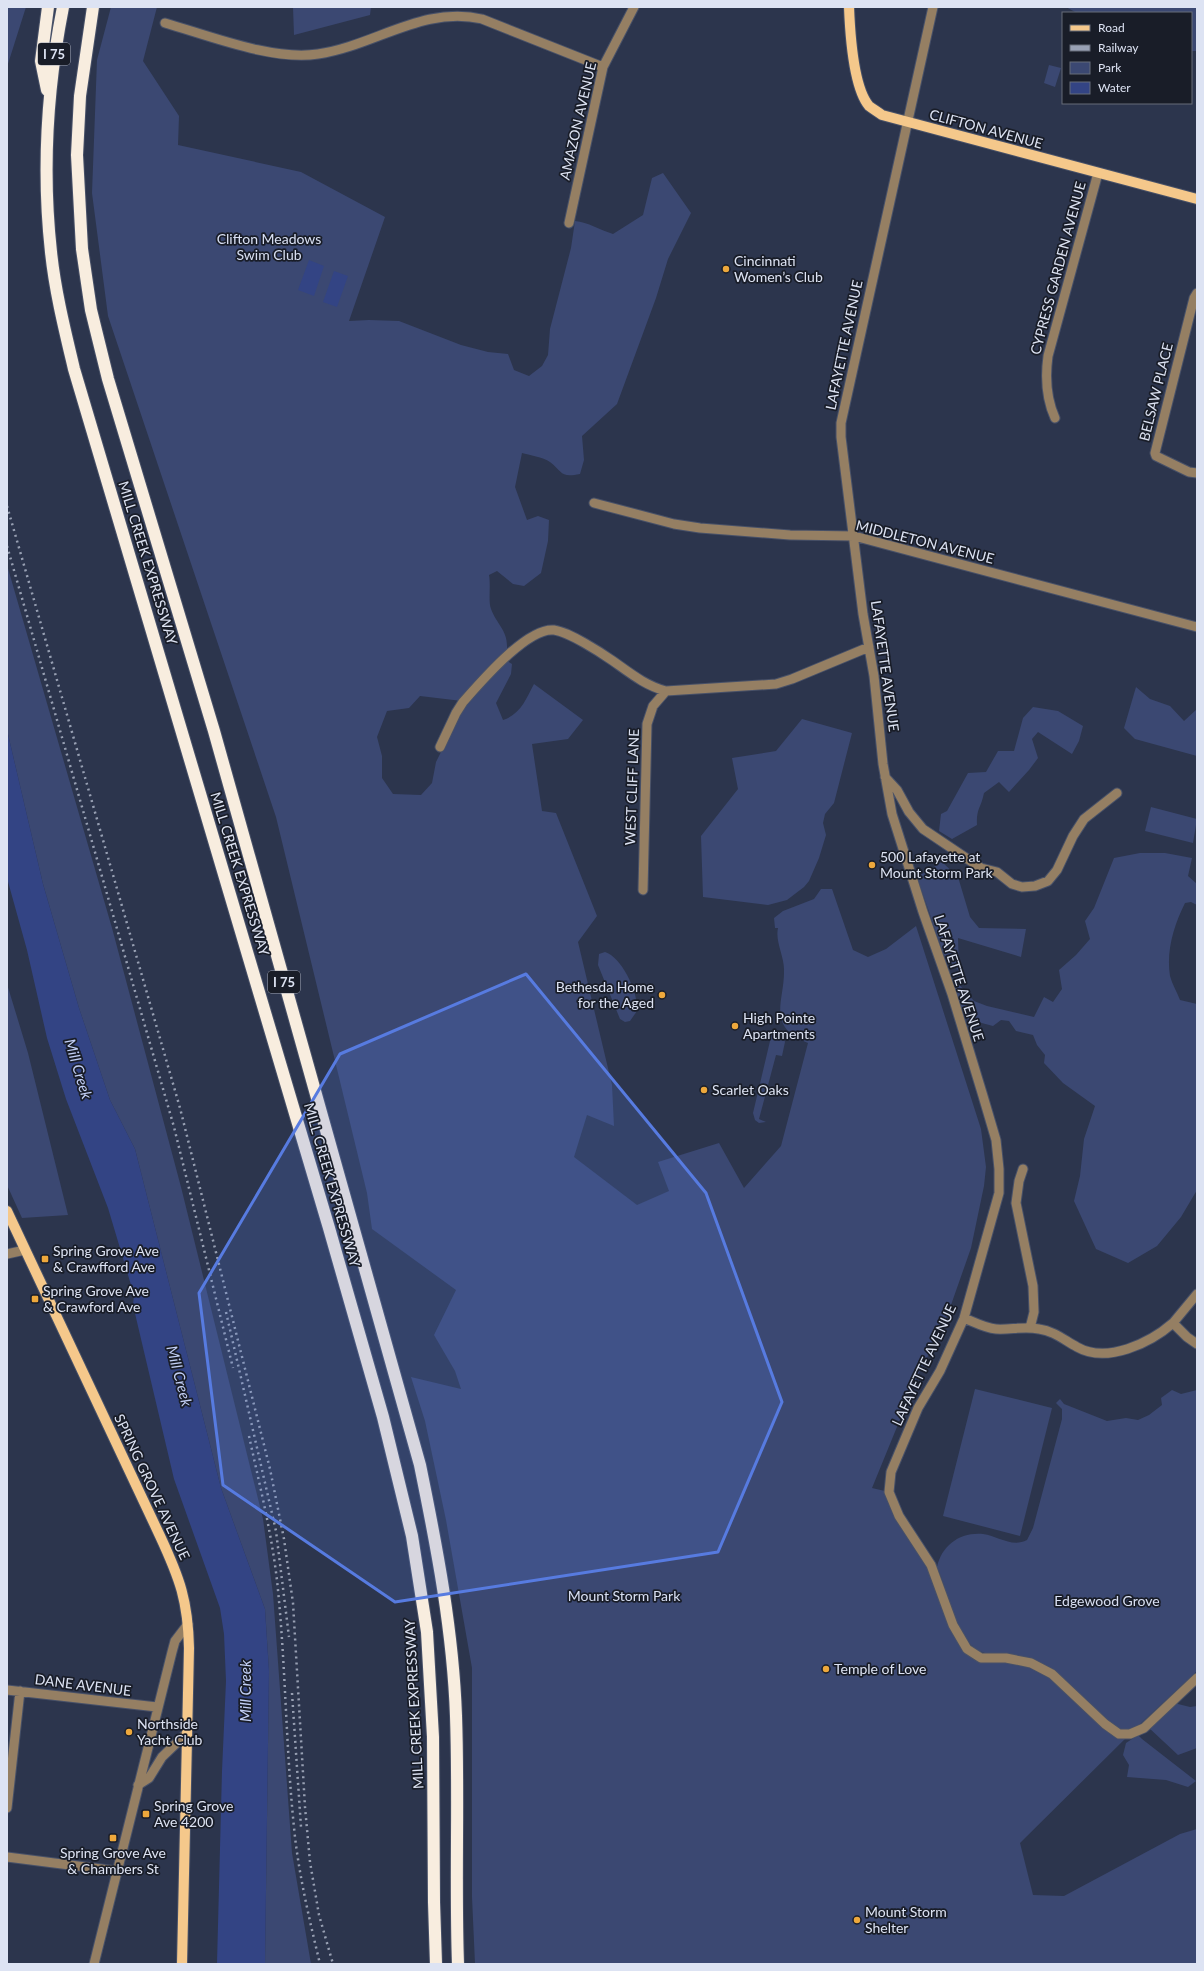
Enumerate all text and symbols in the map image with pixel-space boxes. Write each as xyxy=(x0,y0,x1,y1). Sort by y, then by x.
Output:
legend xyxy=(1062,12,1192,104)
text: Road xyxy=(1098,20,1125,35)
text: Railway xyxy=(1098,40,1139,55)
road number: I 75 xyxy=(38,43,70,65)
street label: AMAZON AVENUE xyxy=(556,60,599,182)
text: Park xyxy=(1098,60,1122,75)
text: Water xyxy=(1098,80,1131,95)
street label: CLIFTON AVENUE xyxy=(928,105,1045,152)
street label: CYPRESS GARDEN AVENUE xyxy=(1026,179,1089,356)
park label: Clifton Meadows Swim Club xyxy=(217,230,321,263)
place label: Cincinnati Women’s Club xyxy=(734,252,823,285)
marker: Cincinnati Women’s Club xyxy=(721,264,731,274)
street label: LAFAYETTE AVENUE xyxy=(821,278,866,411)
street label: BELSAW PLACE xyxy=(1135,341,1176,443)
street label: MILL CREEK EXPRESSWAY xyxy=(115,479,182,647)
street label: MIDDLETON AVENUE xyxy=(854,516,996,567)
street label: LAFAYETTE AVENUE xyxy=(868,599,903,733)
street label: WEST CLIFF LANE xyxy=(621,728,642,846)
street label: MILL CREEK EXPRESSWAY xyxy=(207,790,274,958)
place label: 500 Lafayette at Mount Storm Park xyxy=(880,848,993,881)
marker: 500 Lafayette at Mount Storm Park xyxy=(867,860,877,870)
street label: LAFAYETTE AVENUE xyxy=(931,912,988,1043)
road number: I 75 xyxy=(268,971,300,993)
place label: Bethesda Home for the Aged xyxy=(556,978,654,1011)
marker: Bethesda Home for the Aged xyxy=(657,990,667,1000)
place label: High Pointe Apartments xyxy=(743,1009,815,1042)
marker: High Pointe Apartments xyxy=(730,1021,740,1031)
water label: Mill Creek xyxy=(61,1036,97,1102)
place label: Scarlet Oaks xyxy=(712,1081,789,1098)
marker: Scarlet Oaks xyxy=(699,1085,709,1095)
street label: MILL CREEK EXPRESSWAY xyxy=(301,1101,364,1269)
place label: Spring Grove Ave & Crawfford Ave xyxy=(53,1242,159,1275)
marker: Spring Grove Ave & Crawfford Ave xyxy=(40,1254,50,1264)
place label: Spring Grove Ave & Crawford Ave xyxy=(43,1282,149,1315)
marker: Spring Grove Ave & Crawford Ave xyxy=(30,1294,40,1304)
street label: LAFAYETTE AVENUE xyxy=(888,1301,959,1428)
water label: Mill Creek xyxy=(163,1343,197,1409)
street label: SPRING GROVE AVENUE xyxy=(111,1411,194,1562)
park label: Mount Storm Park xyxy=(568,1587,681,1604)
park label: Edgewood Grove xyxy=(1054,1592,1160,1609)
street label: MILL CREEK EXPRESSWAY xyxy=(401,1618,426,1790)
water label: Mill Creek xyxy=(236,1659,254,1722)
place label: Temple of Love xyxy=(834,1660,926,1677)
marker: Temple of Love xyxy=(821,1664,831,1674)
street label: DANE AVENUE xyxy=(34,1670,132,1699)
place label: Northside Yacht Club xyxy=(137,1715,203,1748)
marker: Northside Yacht Club xyxy=(124,1727,134,1737)
place label: Spring Grove Ave 4200 xyxy=(154,1797,234,1830)
marker: Spring Grove Ave 4200 xyxy=(141,1809,151,1819)
marker: Spring Grove Ave & Chambers St xyxy=(108,1833,118,1843)
place label: Spring Grove Ave & Chambers St xyxy=(60,1844,166,1877)
place label: Mount Storm Shelter xyxy=(865,1903,947,1936)
marker: Mount Storm Shelter xyxy=(852,1915,862,1925)

